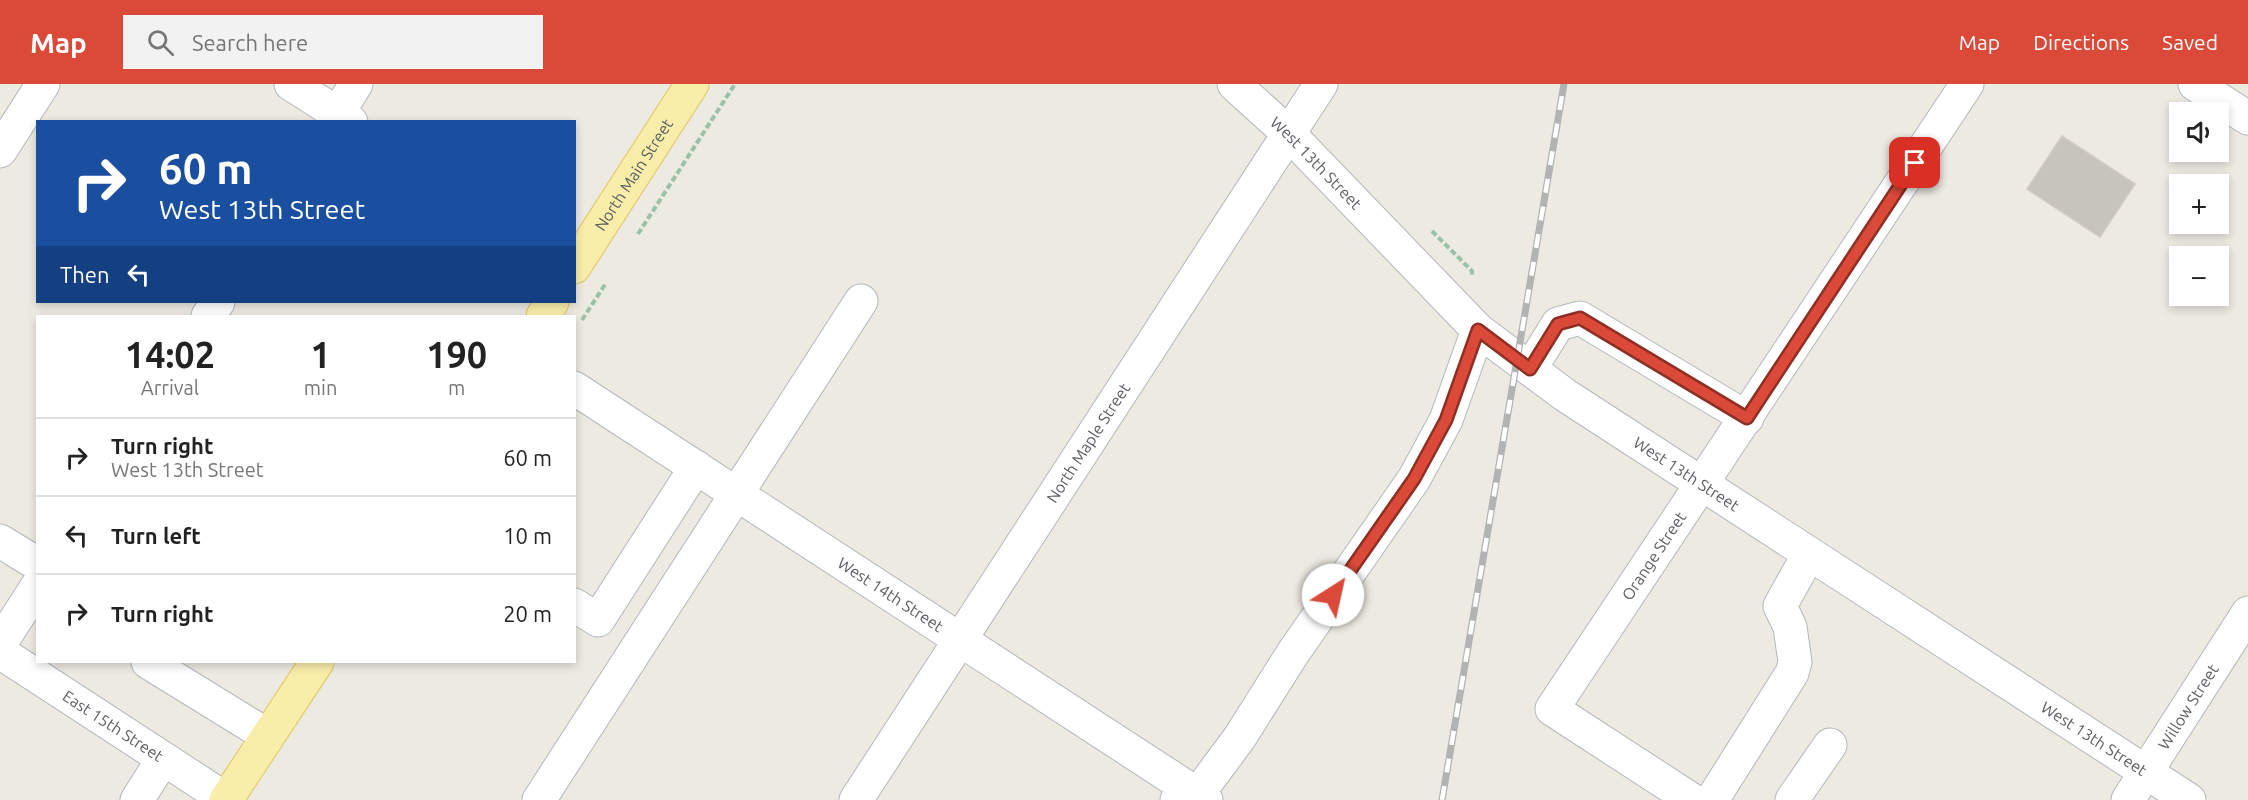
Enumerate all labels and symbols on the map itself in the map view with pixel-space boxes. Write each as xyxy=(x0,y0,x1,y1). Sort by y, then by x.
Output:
street label: West 13th Street xyxy=(1267,113,1366,213)
street label: North Main Street xyxy=(591,115,677,234)
pin xyxy=(1889,137,1940,188)
street label: North Maple Street xyxy=(1043,379,1134,506)
street label: West 13th Street xyxy=(1630,433,1743,515)
street label: Orange Street xyxy=(1618,508,1690,603)
street label: West 14th Street xyxy=(835,554,947,636)
position arrow xyxy=(1301,563,1365,627)
street label: Willow Street xyxy=(2154,660,2222,753)
street label: East 15th Street xyxy=(60,687,167,765)
street label: West 13th Street xyxy=(2038,698,2151,780)

